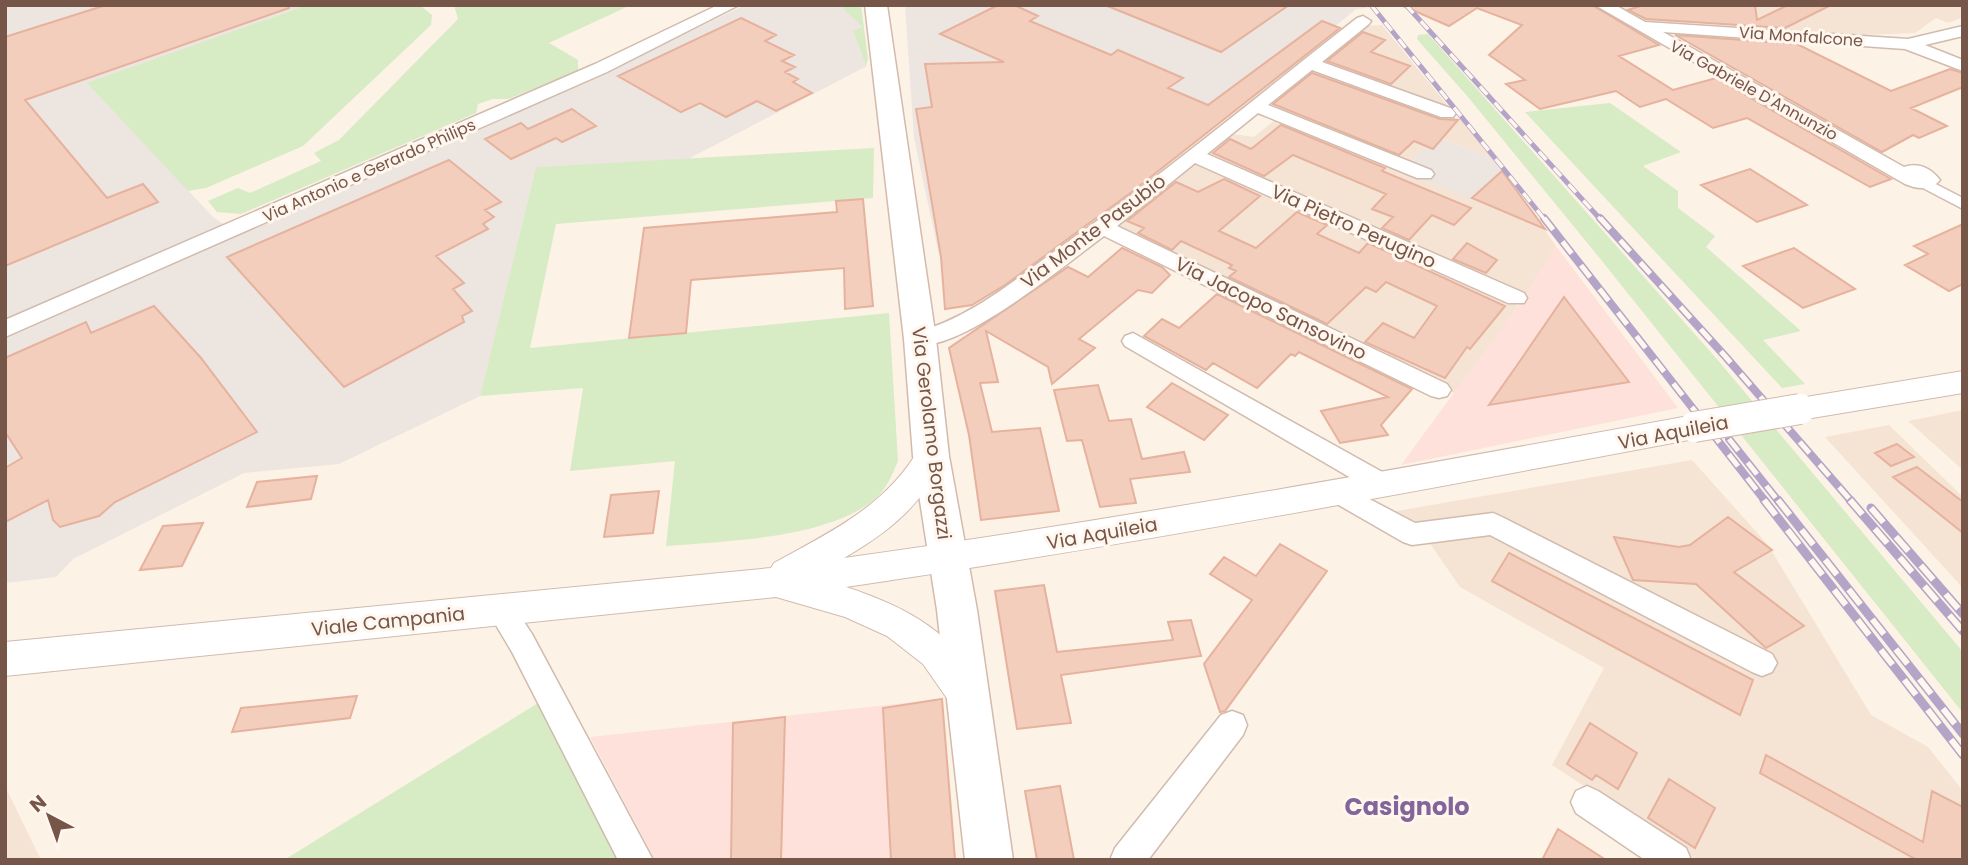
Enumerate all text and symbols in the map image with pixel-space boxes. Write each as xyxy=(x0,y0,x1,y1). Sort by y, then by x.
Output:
street label: Via Monfalcone xyxy=(1738,21,1864,52)
street label: Via Gabriele D'Annunzio xyxy=(1666,35,1842,146)
street label: Via Antonio e Gerardo Philips xyxy=(259,113,479,228)
street label: Via Monte Pasubio xyxy=(1015,168,1172,295)
street label: Via Pietro Perugino xyxy=(1267,178,1441,275)
street label: Via Jacopo Sansovino xyxy=(1170,250,1371,367)
street label: Via Gerolamo Borgazzi xyxy=(905,325,958,541)
street label: Via Aquileia xyxy=(1616,409,1731,456)
street label: Via Aquileia xyxy=(1045,510,1160,557)
street label: Viale Campania xyxy=(310,600,466,643)
north arrow xyxy=(14,781,84,851)
text: N xyxy=(24,789,52,818)
district label: Casignolo xyxy=(1344,790,1470,823)

